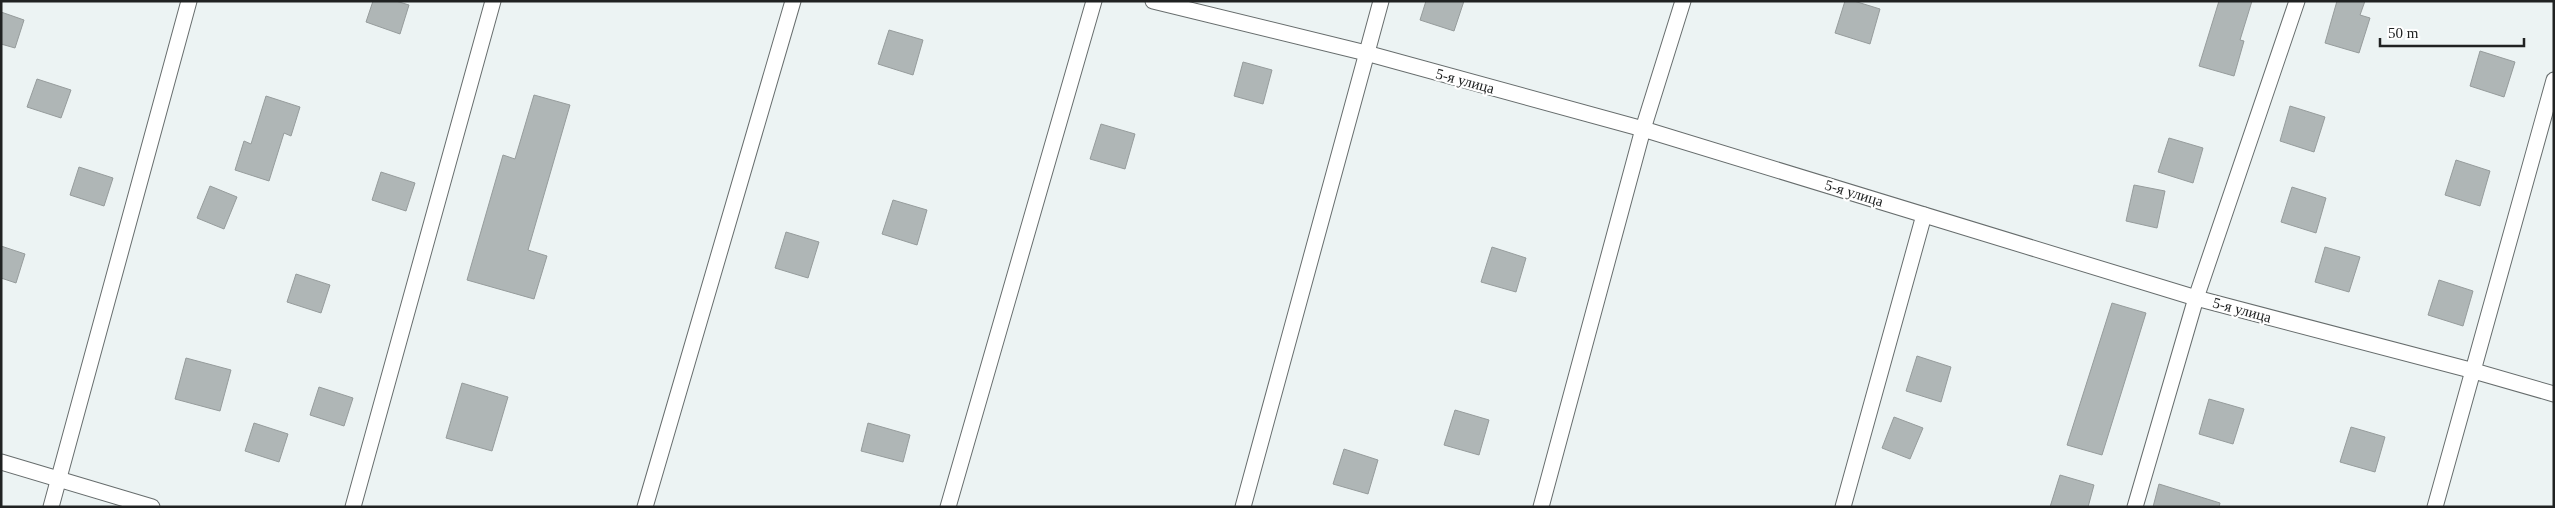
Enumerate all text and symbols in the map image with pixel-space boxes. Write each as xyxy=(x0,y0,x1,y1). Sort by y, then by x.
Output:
scale bar xyxy=(2380,15,2524,47)
text: 50 m xyxy=(2388,25,2419,41)
street label: 5-я улица xyxy=(1434,65,1496,97)
street label: 5-я улица xyxy=(1823,177,1885,210)
street label: 5-я улица xyxy=(2211,294,2273,326)

